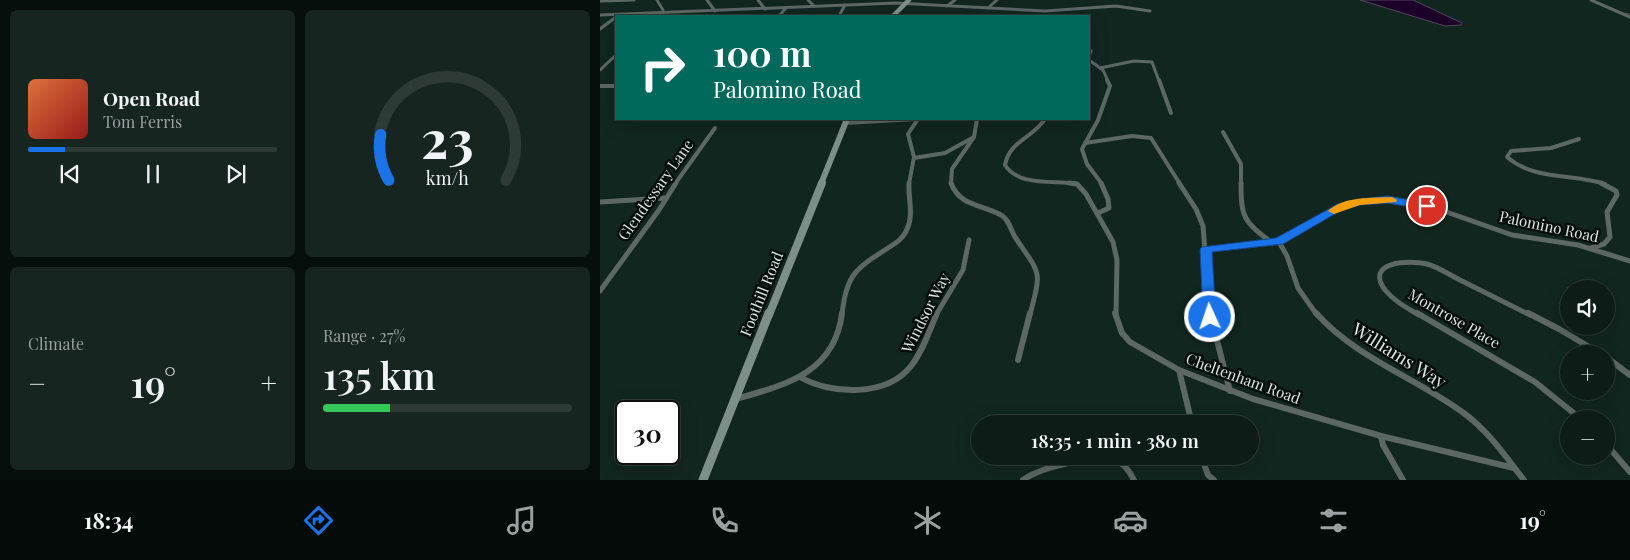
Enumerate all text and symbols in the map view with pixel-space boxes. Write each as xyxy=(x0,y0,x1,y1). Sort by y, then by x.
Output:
text: 100 m xyxy=(713,29,811,76)
icon: right xyxy=(630,35,695,100)
text: Palomino Road xyxy=(713,74,862,104)
text: Open Road xyxy=(103,85,200,111)
text: 23 xyxy=(421,103,474,172)
text: Tom Ferris xyxy=(103,111,182,132)
street label: Glendessary Lane xyxy=(613,135,697,244)
icon: previous xyxy=(56,160,84,188)
icon: pause xyxy=(139,160,167,188)
icon: next xyxy=(222,160,250,188)
text: km/h xyxy=(426,166,469,189)
pin xyxy=(1406,185,1448,227)
icon: arrive xyxy=(1413,192,1441,220)
street label: Palomino Road xyxy=(1498,206,1601,246)
street label: Foothill Road xyxy=(735,248,787,339)
street label: Windsor Way xyxy=(896,269,954,357)
map controls xyxy=(1560,280,1615,465)
button: sound xyxy=(1560,280,1615,335)
street label: Montrose Place xyxy=(1405,284,1504,353)
position arrow xyxy=(1183,290,1235,342)
street label: Williams Way xyxy=(1347,316,1451,394)
text: Range · 27% xyxy=(323,325,405,346)
text: Climate xyxy=(28,333,84,354)
button: + xyxy=(1560,345,1615,400)
street label: Cheltenham Road xyxy=(1183,348,1304,408)
text: 135 km xyxy=(323,349,436,400)
text: 19° xyxy=(131,357,176,408)
text: − xyxy=(28,364,46,401)
text: + xyxy=(261,364,277,401)
speed limit sign: 30 xyxy=(615,400,680,465)
button: − xyxy=(1560,410,1615,465)
text: 18:35 · 1 min · 380 m xyxy=(1031,427,1199,453)
icon: directions xyxy=(301,503,336,538)
icon: music xyxy=(504,503,539,538)
icon: phone xyxy=(707,503,742,538)
icon: climate xyxy=(910,503,945,538)
icon: car xyxy=(1113,503,1148,538)
icon: filters xyxy=(1316,503,1351,538)
text: 18:34 xyxy=(84,505,134,535)
text: 19° xyxy=(1519,505,1546,535)

